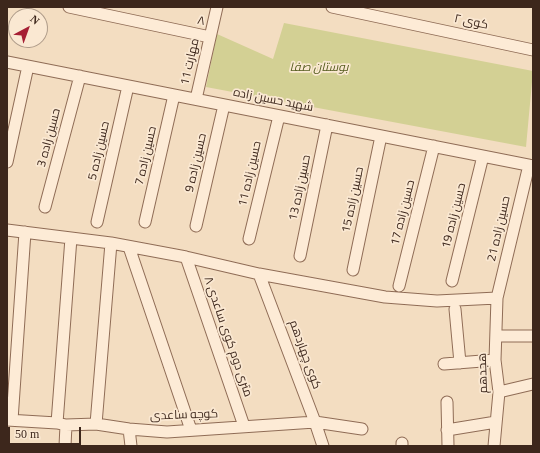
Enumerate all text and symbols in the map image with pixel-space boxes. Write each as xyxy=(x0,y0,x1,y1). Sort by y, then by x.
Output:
north arrow xyxy=(8,8,48,48)
street label: کوی ۲ xyxy=(453,12,489,34)
text: N xyxy=(28,13,42,27)
street label: ۸ xyxy=(196,14,206,30)
street label: مهارت 11 xyxy=(179,37,203,87)
park label: بوستان صفا xyxy=(290,62,348,76)
street label: شهید حسین زاده xyxy=(232,86,314,116)
street label: حسین زاده 3 xyxy=(35,107,65,169)
street label: حسین زاده 5 xyxy=(86,120,114,182)
street label: حسین زاده 7 xyxy=(133,125,161,187)
street label: حسین زاده 9 xyxy=(183,132,211,194)
street label: حسین زاده 11 xyxy=(236,140,266,208)
street label: حسین زاده 13 xyxy=(287,154,315,222)
street label: حسین زاده 15 xyxy=(340,166,368,234)
street label: حسین زاده 17 xyxy=(389,179,419,247)
street label: حسین زاده 19 xyxy=(440,182,470,250)
street label: حسین زاده 21 xyxy=(485,195,515,263)
street label: ۸ متری دوم کوی ساعدی xyxy=(200,275,254,399)
street label: کوی چهاردهم xyxy=(285,319,323,391)
street label: هجدهم xyxy=(476,352,492,394)
street label: کوچه ساعدی xyxy=(150,408,218,424)
scale bar xyxy=(10,419,83,445)
text: 50 m xyxy=(15,427,39,441)

